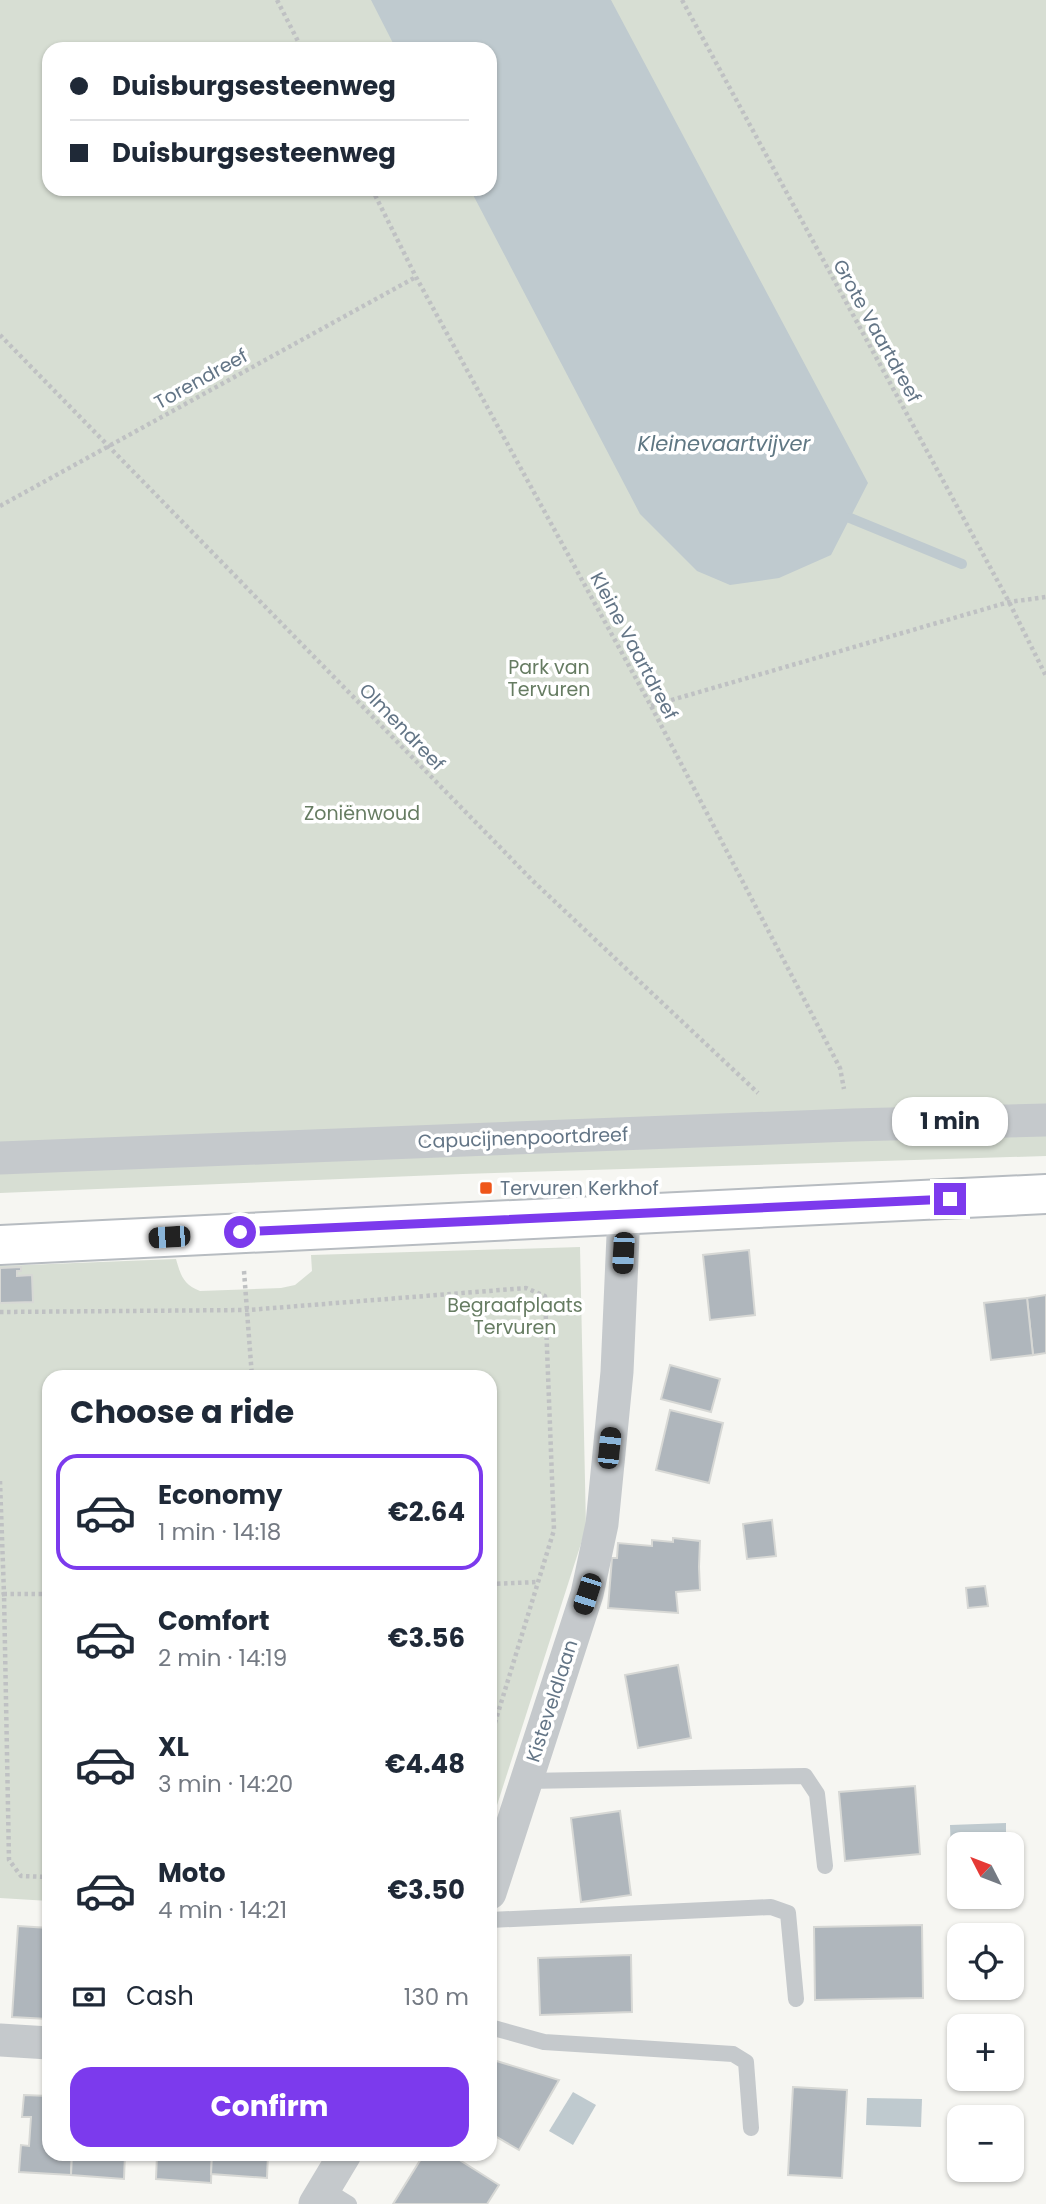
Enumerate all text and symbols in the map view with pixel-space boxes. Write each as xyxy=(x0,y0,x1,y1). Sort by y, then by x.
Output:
text: Duisburgsesteenweg xyxy=(112,68,396,104)
text: Duisburgsesteenweg xyxy=(112,135,396,171)
street label: Grote Vaartdreef xyxy=(826,254,928,408)
street label: Torendreef xyxy=(149,342,253,416)
water label: Kleinevaartvijver xyxy=(638,429,812,458)
street label: Kleine Vaartdreef xyxy=(584,567,684,725)
park label: Park van Tervuren xyxy=(508,654,591,703)
street label: Olmendreef xyxy=(353,677,451,777)
park label: Zoniënwoud xyxy=(304,800,420,827)
callout: 1 min xyxy=(892,1098,1008,1146)
text: 1 min xyxy=(920,1105,980,1137)
street label: Capucijnenpoortdreef xyxy=(417,1121,629,1155)
place label: Tervuren Kerkhof xyxy=(500,1175,659,1202)
marker: Tervuren Kerkhof xyxy=(478,1180,494,1196)
route end xyxy=(934,1183,966,1215)
route start xyxy=(224,1216,256,1248)
car xyxy=(148,1225,191,1249)
car xyxy=(612,1231,635,1275)
park label: Begraafplaats Tervuren xyxy=(447,1292,583,1341)
text: Choose a ride xyxy=(70,1389,294,1434)
car xyxy=(597,1426,622,1470)
text: Economy xyxy=(158,1477,282,1513)
icon: car xyxy=(74,1481,137,1544)
text: €2.64 xyxy=(388,1494,465,1530)
text: 1 min · 14:18 xyxy=(158,1516,281,1548)
car xyxy=(571,1571,604,1617)
text: Comfort xyxy=(158,1603,270,1639)
icon: car xyxy=(74,1607,137,1670)
text: €3.56 xyxy=(388,1620,465,1656)
street label: Kisteveldlaan xyxy=(520,1636,584,1766)
text: 2 min · 14:19 xyxy=(158,1642,287,1674)
text: XL xyxy=(158,1729,189,1765)
icon: car xyxy=(74,1733,137,1796)
text: €4.48 xyxy=(385,1746,465,1782)
text: 3 min · 14:20 xyxy=(158,1768,293,1800)
north arrow xyxy=(947,1832,1024,1909)
map controls xyxy=(947,1832,1024,2182)
text: Moto xyxy=(158,1855,226,1891)
icon: car xyxy=(74,1859,137,1922)
text: €3.50 xyxy=(387,1872,465,1908)
text: 4 min · 14:21 xyxy=(158,1894,287,1926)
button: locate xyxy=(947,1923,1024,2000)
icon: cash xyxy=(70,1978,108,2016)
text: Cash xyxy=(126,1978,194,2014)
text: 130 m xyxy=(404,1981,469,2013)
button: + xyxy=(947,2014,1024,2091)
button: Confirm xyxy=(70,2067,469,2147)
button: − xyxy=(947,2105,1024,2182)

